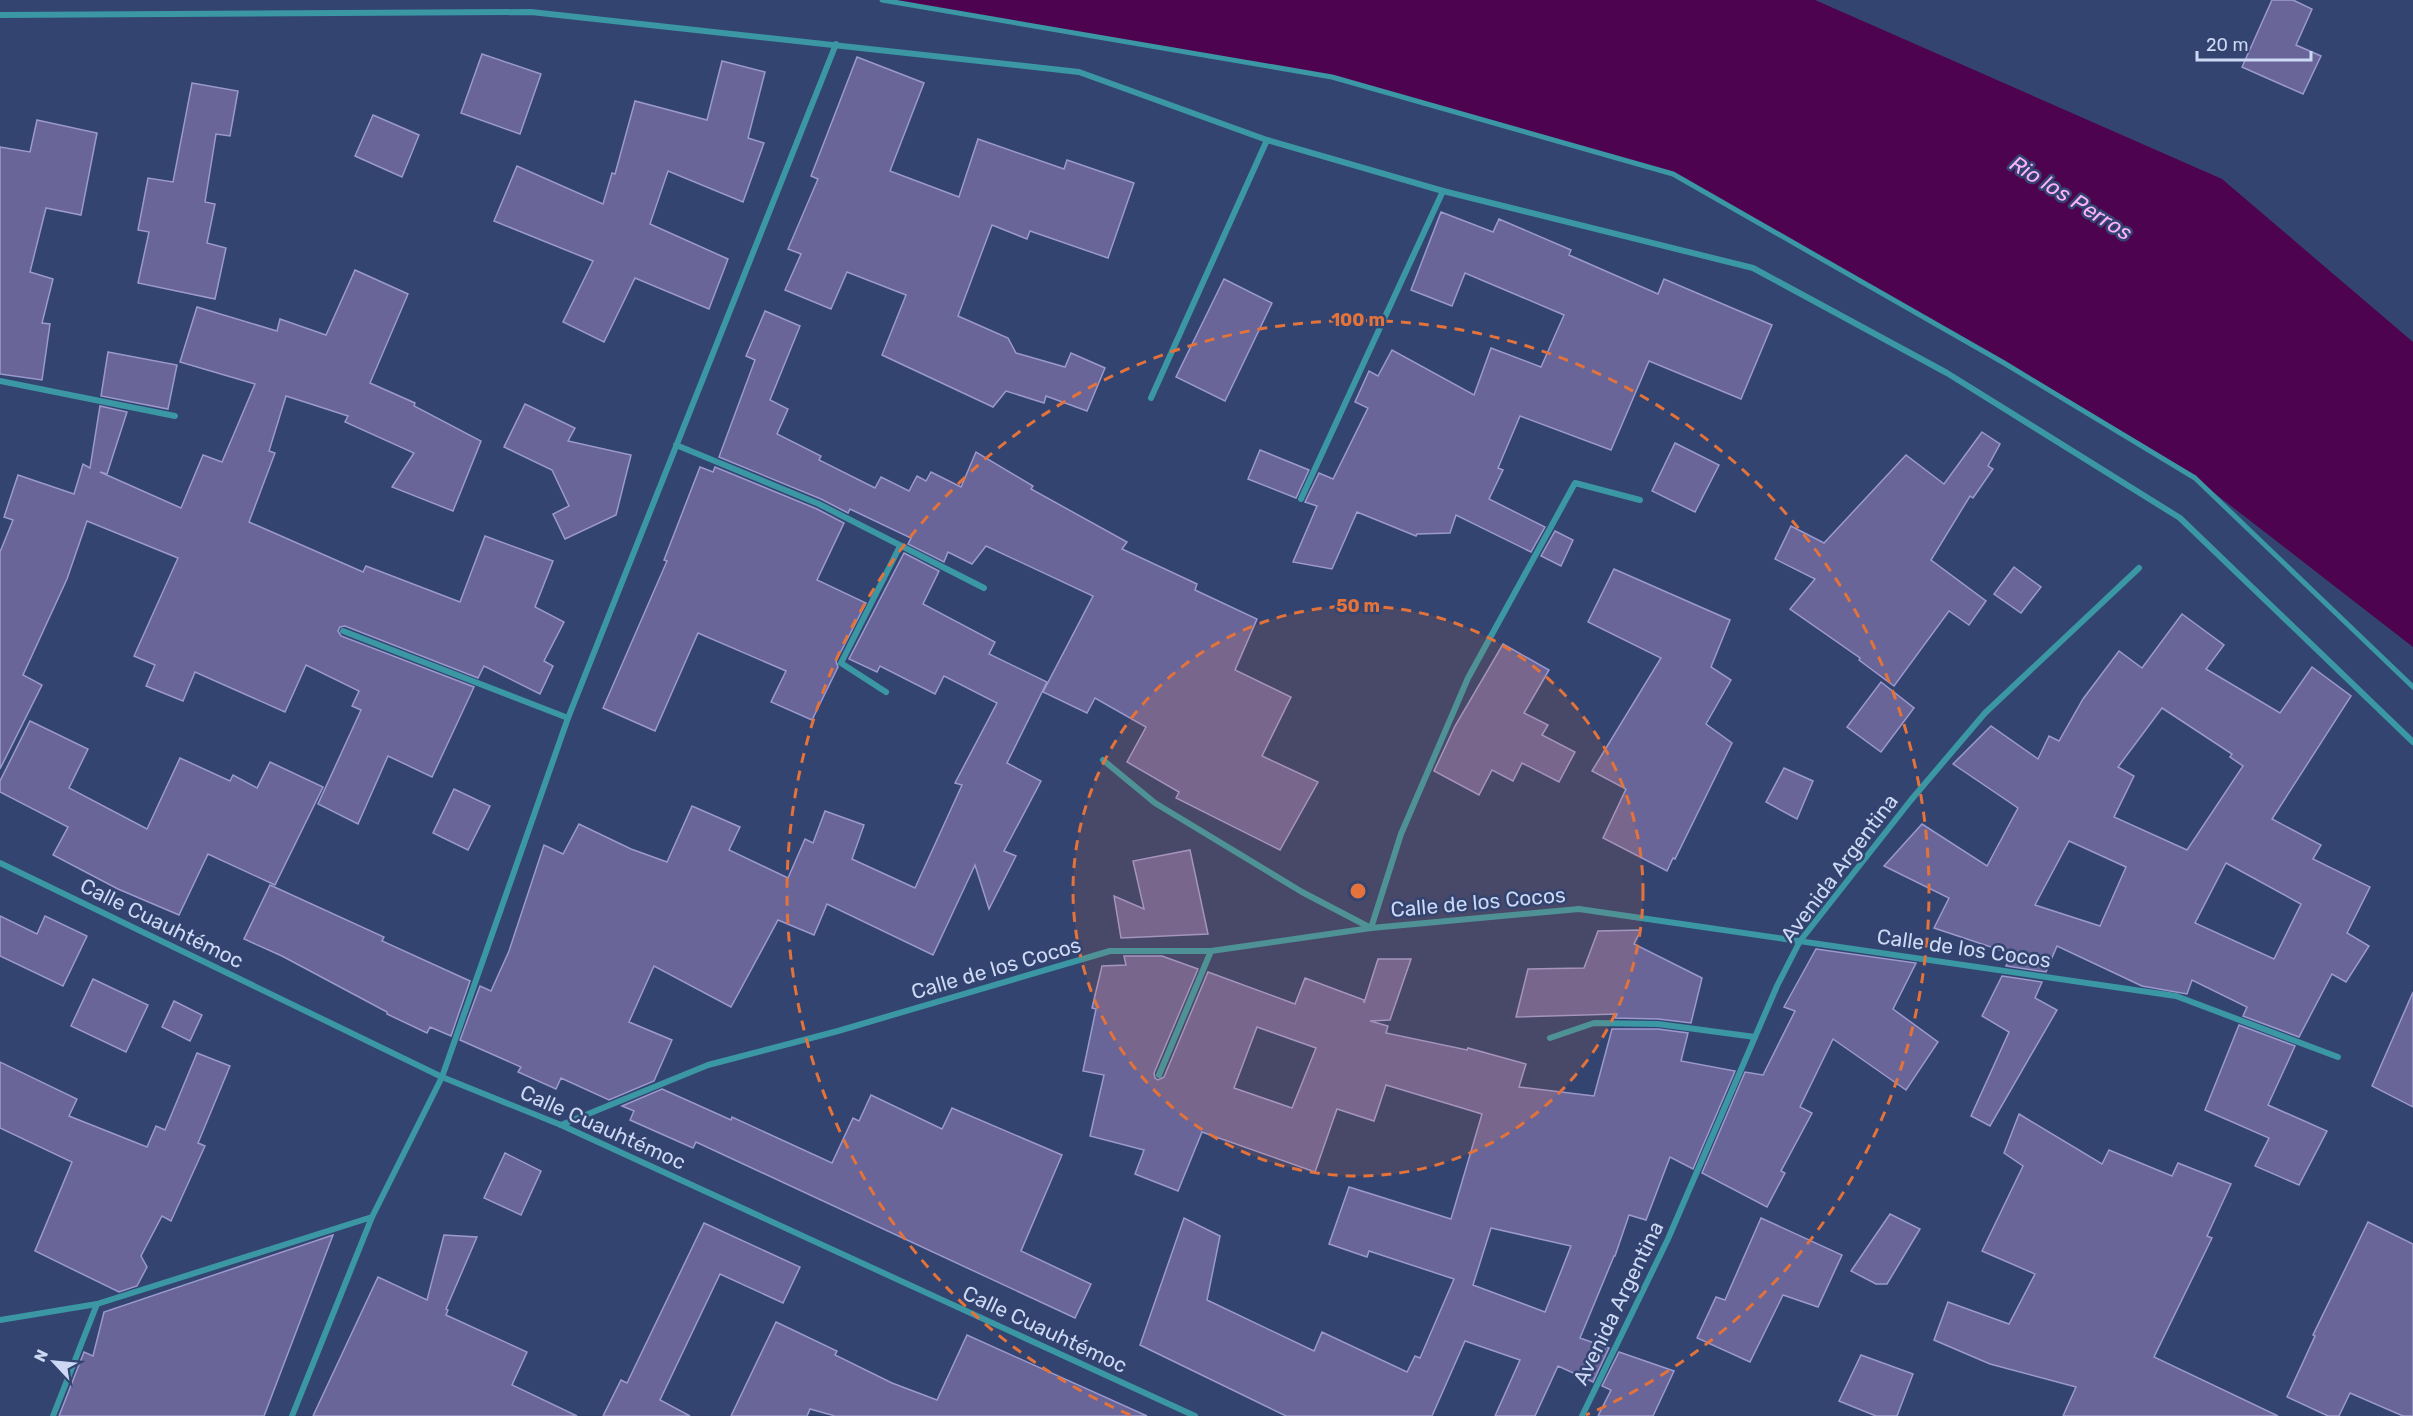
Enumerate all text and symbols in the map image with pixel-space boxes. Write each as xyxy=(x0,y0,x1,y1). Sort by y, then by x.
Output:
scale bar xyxy=(2197,24,2311,62)
text: 20 m xyxy=(2206,34,2248,56)
water label: Rio los Perros xyxy=(2005,150,2137,246)
text: 100 m xyxy=(1331,309,1385,331)
text: 50 m xyxy=(1336,595,1380,617)
street label: Avenida Argentina xyxy=(1775,789,1903,947)
street label: Calle Cuauhtémoc xyxy=(76,873,248,973)
centre of rings xyxy=(1348,881,1368,901)
street label: Calle de los Cocos xyxy=(1389,882,1567,922)
street label: Calle de los Cocos xyxy=(1875,923,2053,973)
street label: Calle de los Cocos xyxy=(908,932,1084,1004)
street label: Calle Cuauhtémoc xyxy=(516,1079,690,1175)
street label: Avenida Argentina xyxy=(1567,1217,1669,1389)
street label: Calle Cuauhtémoc xyxy=(959,1280,1131,1378)
north arrow xyxy=(24,1332,84,1392)
text: N xyxy=(30,1346,52,1365)

